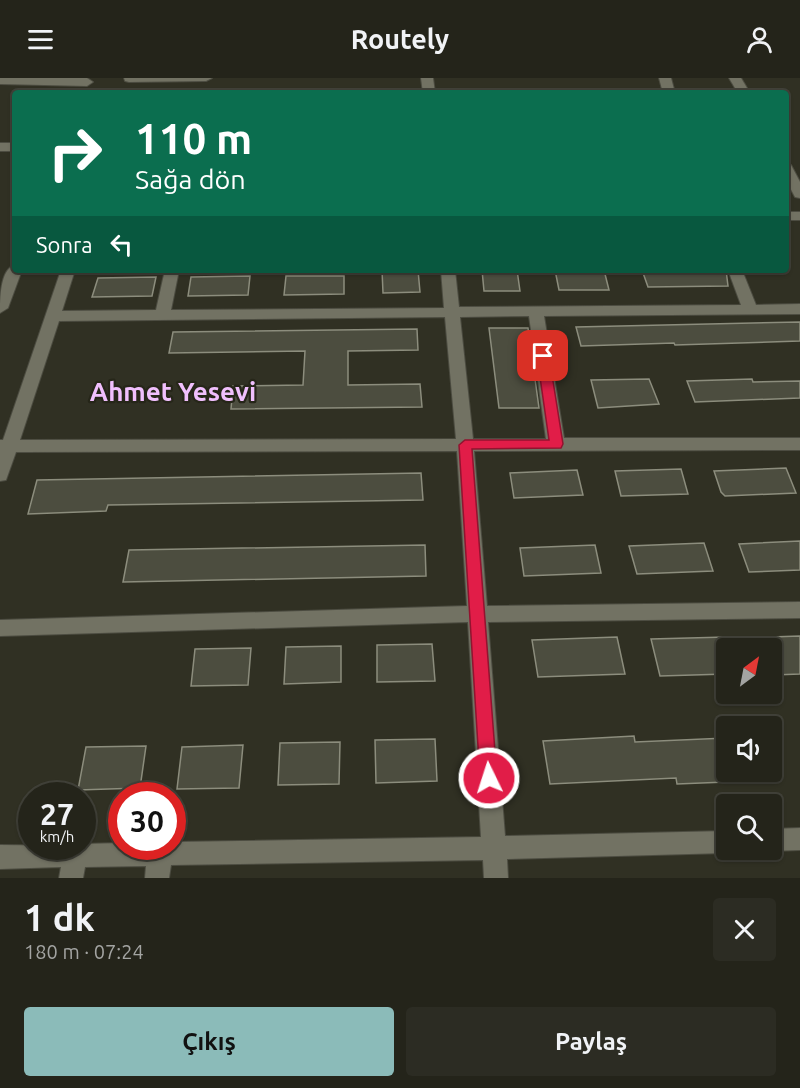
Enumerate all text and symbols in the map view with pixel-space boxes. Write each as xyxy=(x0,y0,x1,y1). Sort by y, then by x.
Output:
icon: menu xyxy=(24,23,57,56)
icon: person xyxy=(743,23,776,56)
text: Routely xyxy=(351,24,449,54)
icon: right xyxy=(36,114,114,192)
text: 110 m xyxy=(135,115,252,162)
text: Sağa dön xyxy=(135,164,246,194)
icon: left xyxy=(105,228,138,261)
text: Sonra xyxy=(36,232,93,257)
pin xyxy=(517,330,568,381)
icon: arrive xyxy=(526,339,559,372)
district label: Ahmet Yesevi xyxy=(90,377,256,406)
north arrow xyxy=(716,638,782,704)
map controls xyxy=(716,638,782,860)
button: sound xyxy=(716,716,782,782)
position arrow xyxy=(457,746,521,810)
speed limit sign: 30 xyxy=(108,782,186,860)
button: search xyxy=(716,794,782,860)
text: 27 xyxy=(40,797,74,831)
text: km/h xyxy=(40,828,74,845)
text: 1 dk xyxy=(24,897,95,938)
button: close xyxy=(713,898,776,961)
text: 180 m · 07:24 xyxy=(24,940,144,963)
button: Çıkış xyxy=(24,1007,394,1076)
button: Paylaş xyxy=(406,1007,776,1076)

